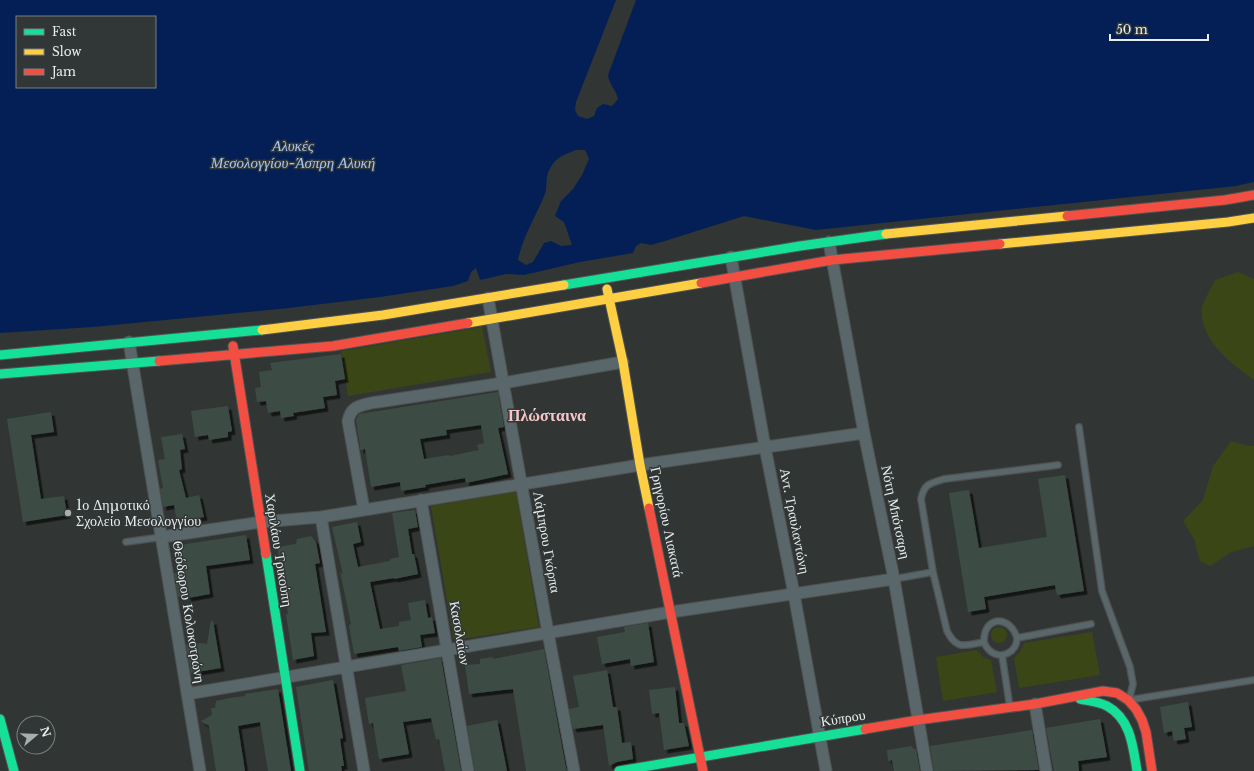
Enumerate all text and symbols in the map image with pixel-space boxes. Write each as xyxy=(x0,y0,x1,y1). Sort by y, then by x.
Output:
legend xyxy=(16,16,156,88)
scale bar xyxy=(1110,16,1208,42)
text: 50 m xyxy=(1116,22,1148,37)
text: Fast xyxy=(52,24,77,39)
text: Slow xyxy=(52,44,82,59)
text: Jam xyxy=(50,64,76,79)
water label: Αλυκές Μεσολογγίου-Άσπρη Αλυκή xyxy=(210,136,375,172)
district label: Πλώσταινα xyxy=(508,405,586,425)
street label: Νότη Μπότσαρη xyxy=(877,463,915,561)
street label: Γρηγορίου Λιακατά xyxy=(646,465,688,580)
street label: Αντ. Τραυλαντώνη xyxy=(776,467,814,575)
street label: Λάμπρου Γκόρπα xyxy=(529,490,565,595)
street label: Χαριλάου Τρικούπη xyxy=(261,492,297,608)
place label: 1ο Δημοτικό Σχολείο Μεσολογγίου xyxy=(76,496,201,530)
marker: 1ο Δημοτικό Σχολείο Μεσολογγίου xyxy=(63,508,73,518)
street label: Θεόδωρου Κολοκοτρώνη xyxy=(169,540,209,684)
street label: Κασολαίων xyxy=(445,599,475,667)
street label: Κύπρου xyxy=(819,706,867,730)
north arrow xyxy=(16,715,56,755)
text: N xyxy=(37,725,54,740)

